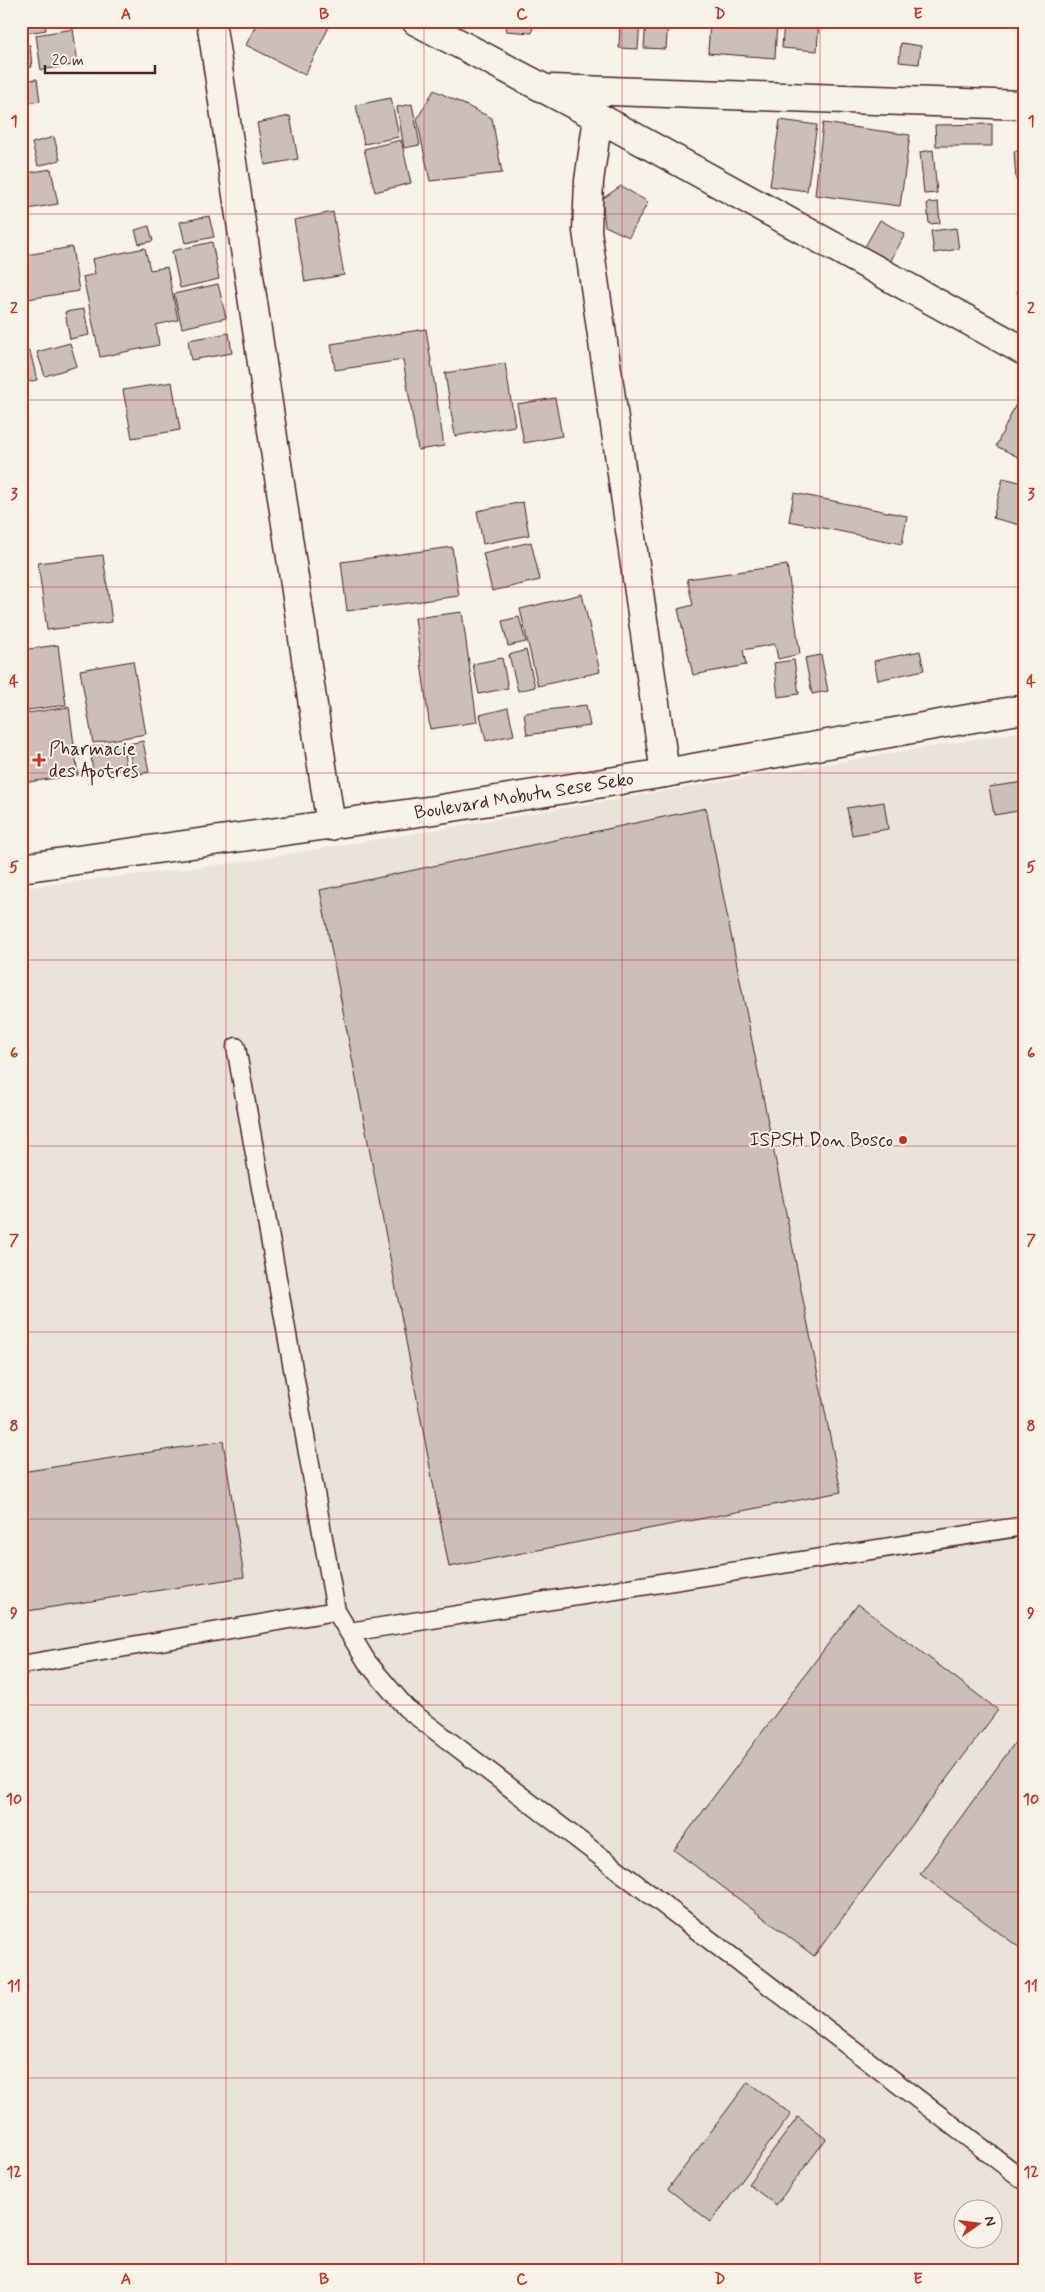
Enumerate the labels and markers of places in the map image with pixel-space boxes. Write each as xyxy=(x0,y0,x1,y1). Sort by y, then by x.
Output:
place label: Pharmacie des Apotres xyxy=(49,737,139,786)
marker: Pharmacie des Apotres xyxy=(33,754,45,766)
place label: ISPSH Don Bosco xyxy=(749,1128,893,1153)
marker: ISPSH Don Bosco xyxy=(897,1134,909,1146)

